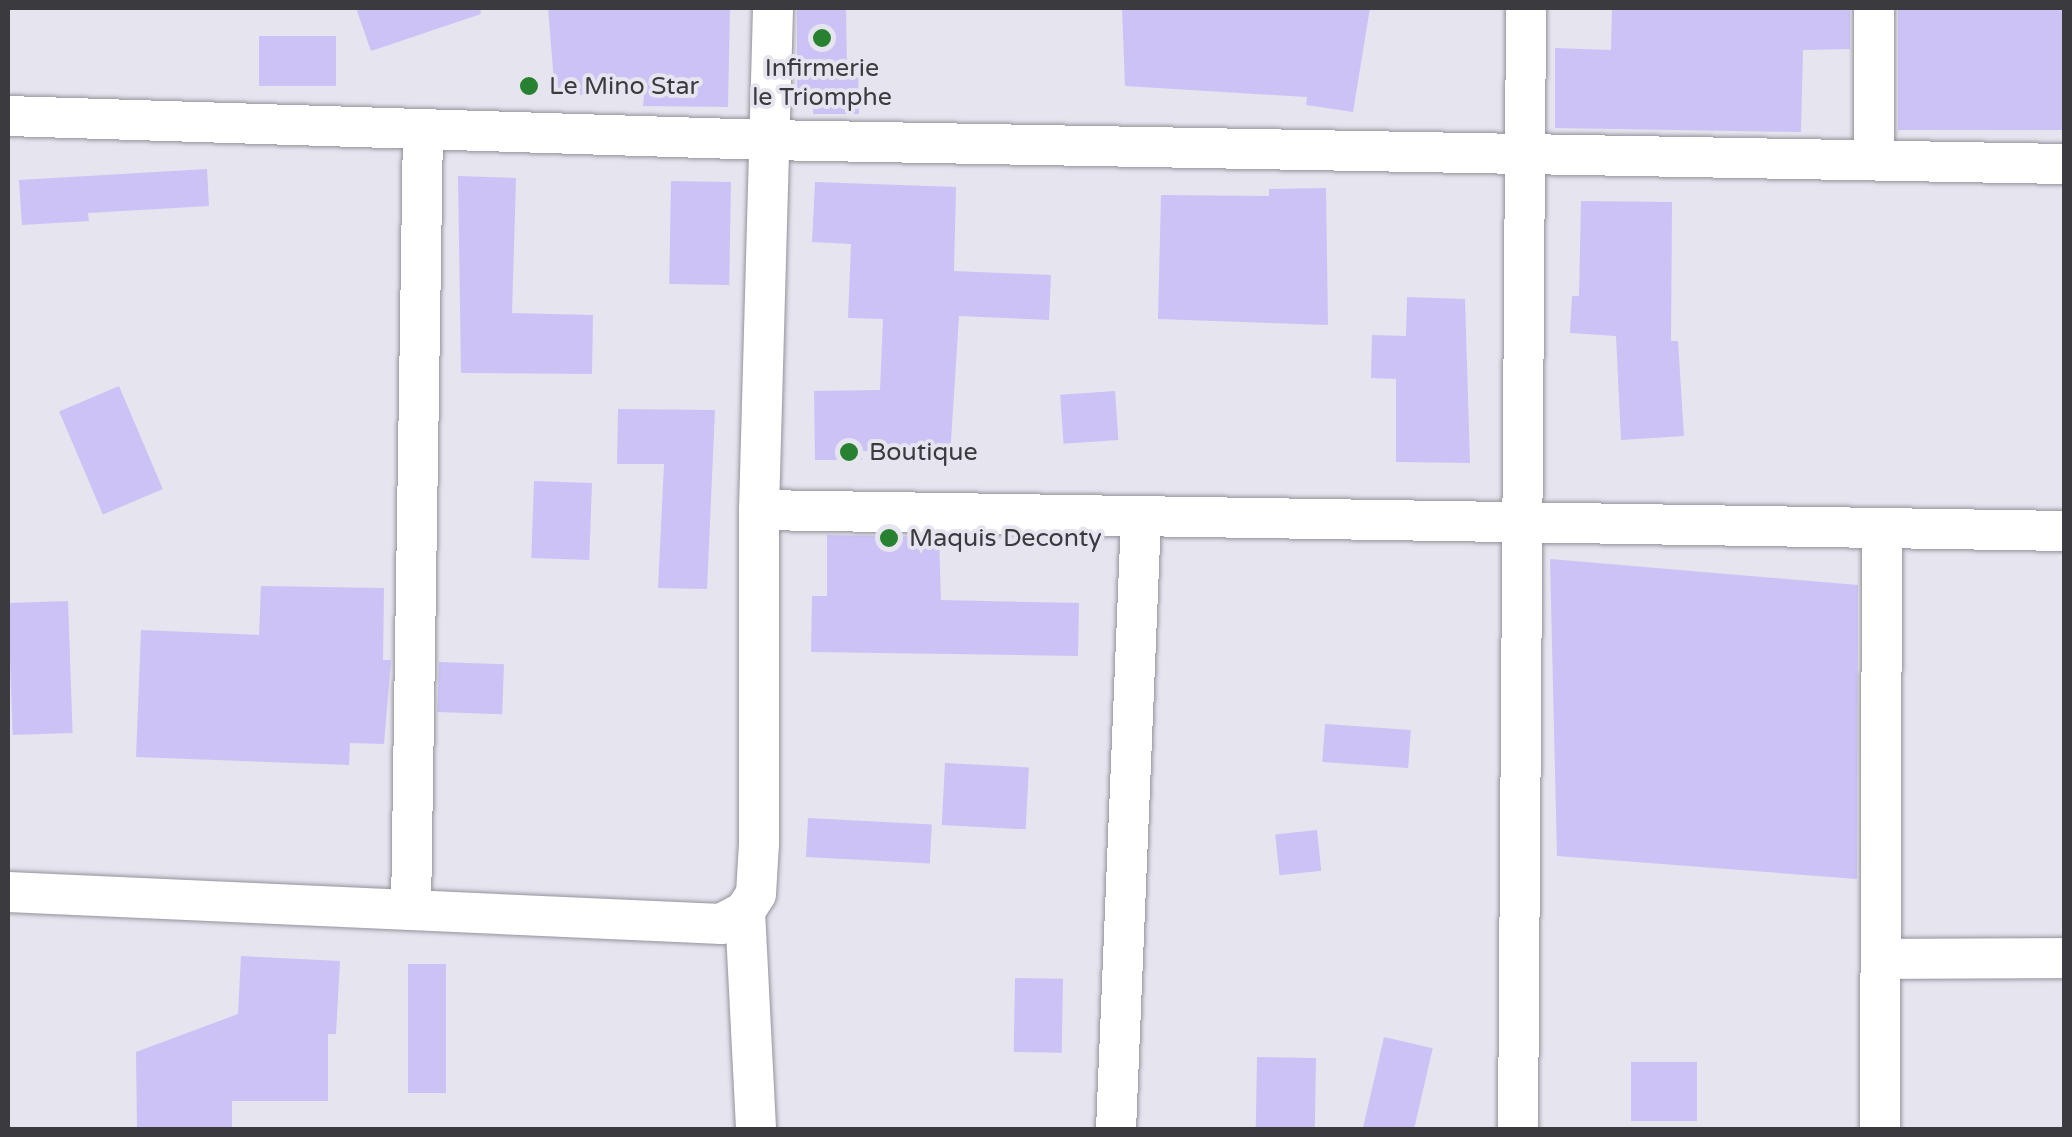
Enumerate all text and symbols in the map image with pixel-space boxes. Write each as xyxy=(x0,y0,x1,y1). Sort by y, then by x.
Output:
marker: Infirmerie le Triomphe xyxy=(811,27,833,49)
place label: Infirmerie le Triomphe xyxy=(752,54,892,113)
place label: Le Mino Star xyxy=(549,71,699,101)
marker: Le Mino Star xyxy=(518,75,540,97)
place label: Boutique xyxy=(869,437,978,467)
marker: Boutique xyxy=(838,441,860,463)
place label: Maquis Deconty xyxy=(909,523,1102,553)
marker: Maquis Deconty xyxy=(878,527,900,549)

